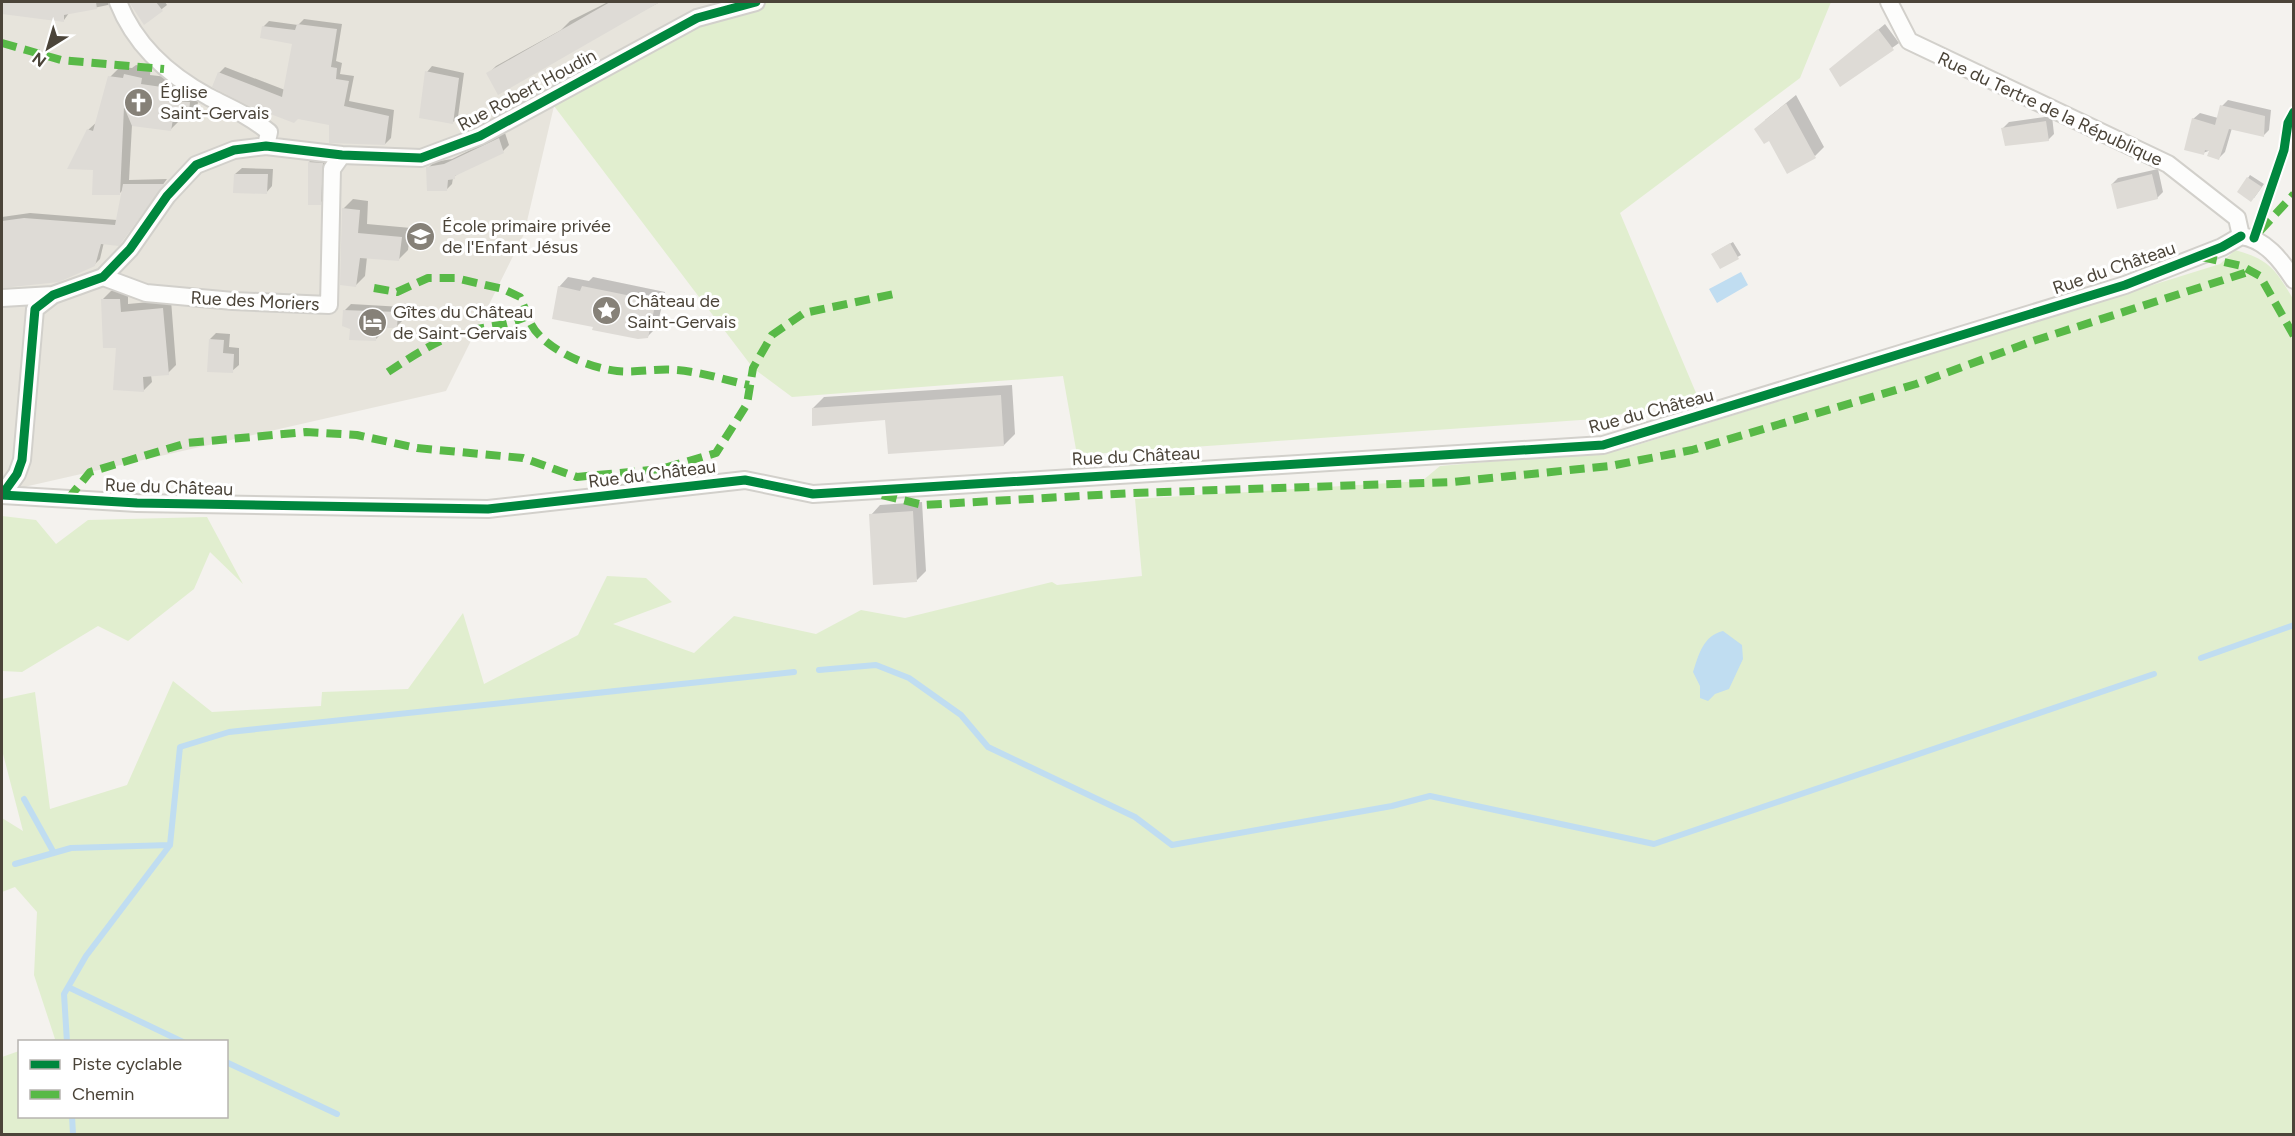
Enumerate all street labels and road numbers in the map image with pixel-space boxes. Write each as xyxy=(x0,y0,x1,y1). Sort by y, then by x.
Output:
street label: Rue Robert Houdin xyxy=(454,44,600,136)
street label: Rue du Tertre de la République xyxy=(1934,47,2166,171)
street label: Rue du Château xyxy=(2050,237,2178,299)
street label: Rue des Moriers xyxy=(190,287,320,315)
street label: Rue du Château xyxy=(1586,384,1716,438)
street label: Rue du Château xyxy=(1071,442,1201,470)
street label: Rue du Château xyxy=(587,455,717,493)
street label: Rue du Château xyxy=(104,474,234,500)

